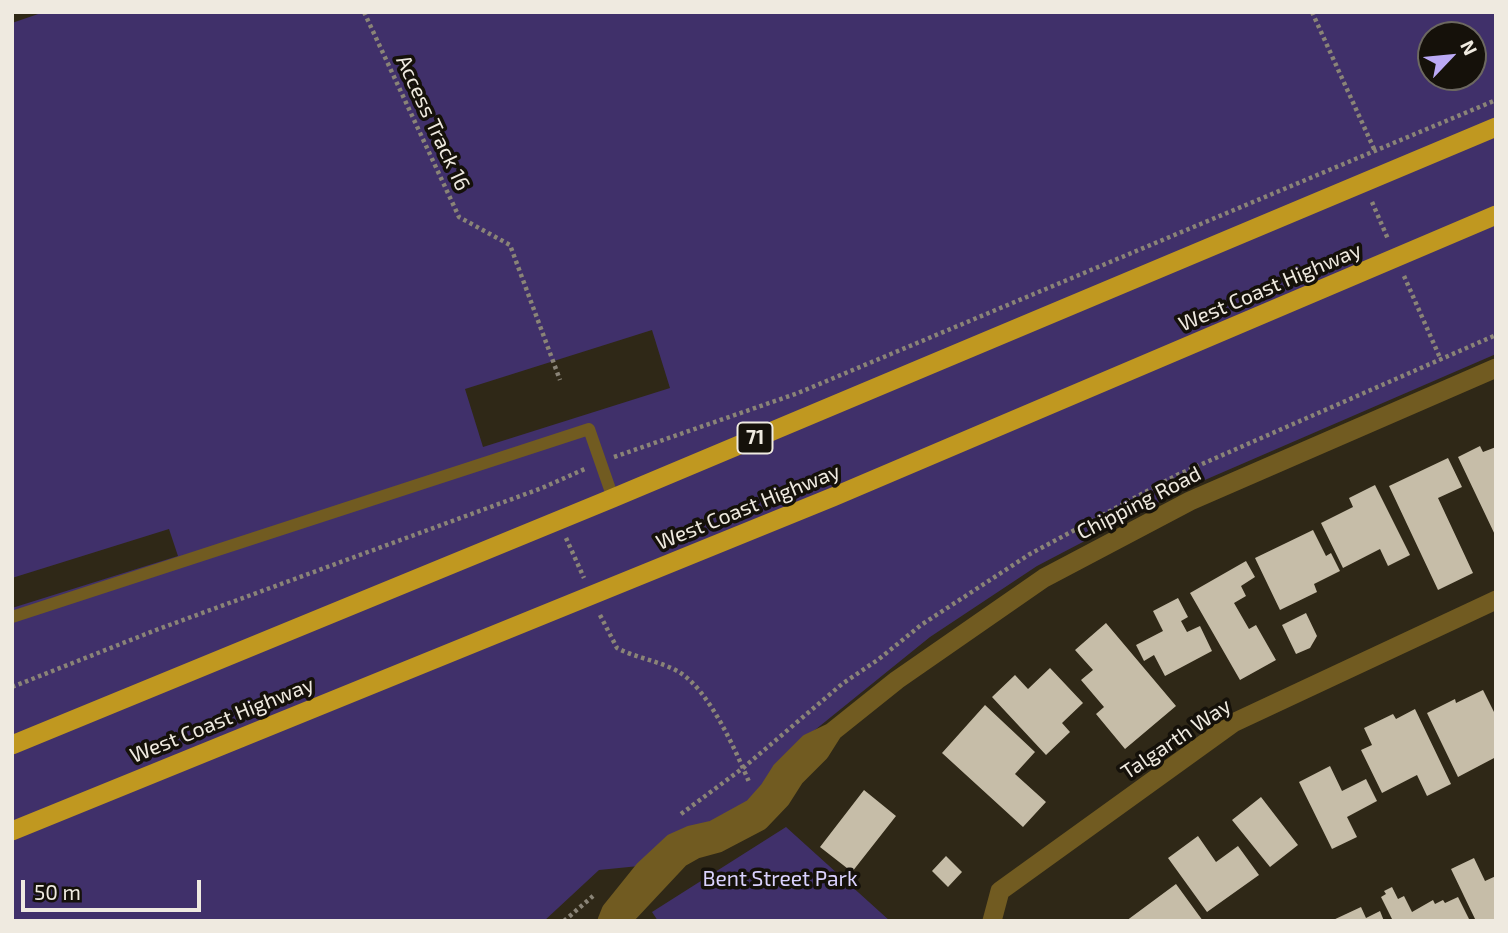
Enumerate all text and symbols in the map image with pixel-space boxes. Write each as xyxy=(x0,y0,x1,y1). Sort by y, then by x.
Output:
north arrow xyxy=(1417,21,1487,91)
text: N xyxy=(1456,36,1483,59)
street label: Access Track 16 xyxy=(391,51,475,195)
street label: West Coast Highway xyxy=(1175,237,1365,337)
road number: 71 xyxy=(738,422,772,453)
street label: West Coast Highway xyxy=(652,459,844,555)
street label: Chipping Road xyxy=(1073,461,1205,545)
street label: West Coast Highway xyxy=(126,672,318,768)
street label: Talgarth Way xyxy=(1116,693,1236,785)
scale bar xyxy=(24,866,205,910)
park label: Bent Street Park xyxy=(702,866,858,892)
text: 50 m xyxy=(34,879,81,904)

